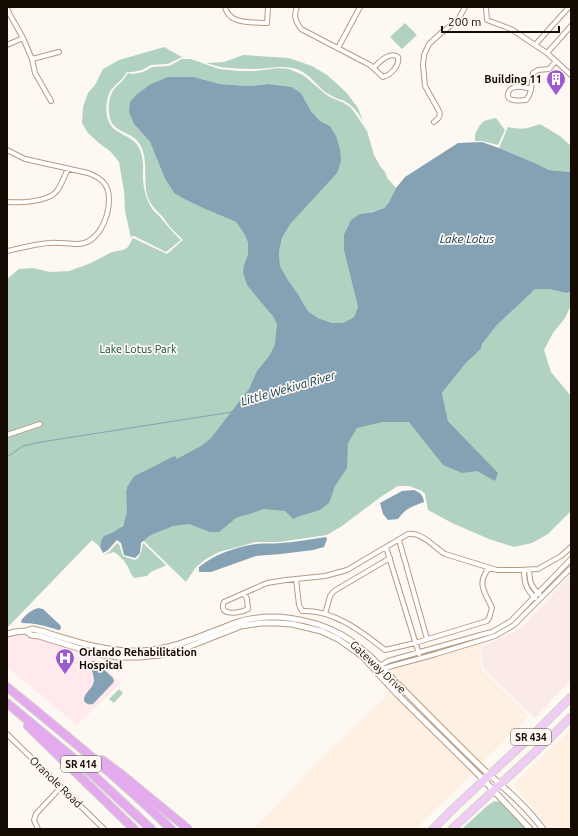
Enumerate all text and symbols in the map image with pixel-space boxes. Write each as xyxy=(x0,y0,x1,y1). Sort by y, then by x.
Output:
scale bar xyxy=(442,8,559,34)
text: 200 m xyxy=(448,15,481,28)
building icon: Building 11 xyxy=(545,68,567,96)
place label: Building 11 xyxy=(484,73,542,85)
water label: Lake Lotus xyxy=(440,232,494,245)
park label: Lake Lotus Park xyxy=(99,343,177,355)
water label: Little Wekiva River xyxy=(239,368,337,408)
street label: Gateway Drive xyxy=(348,638,408,696)
place label: Orlando Rehabilitation Hospital xyxy=(79,646,197,671)
hospital icon: Orlando Rehabilitation Hospital xyxy=(54,647,76,675)
road number: SR 434 xyxy=(511,729,551,745)
street label: Oranole Road xyxy=(27,754,85,810)
road number: SR 414 xyxy=(61,756,101,772)

